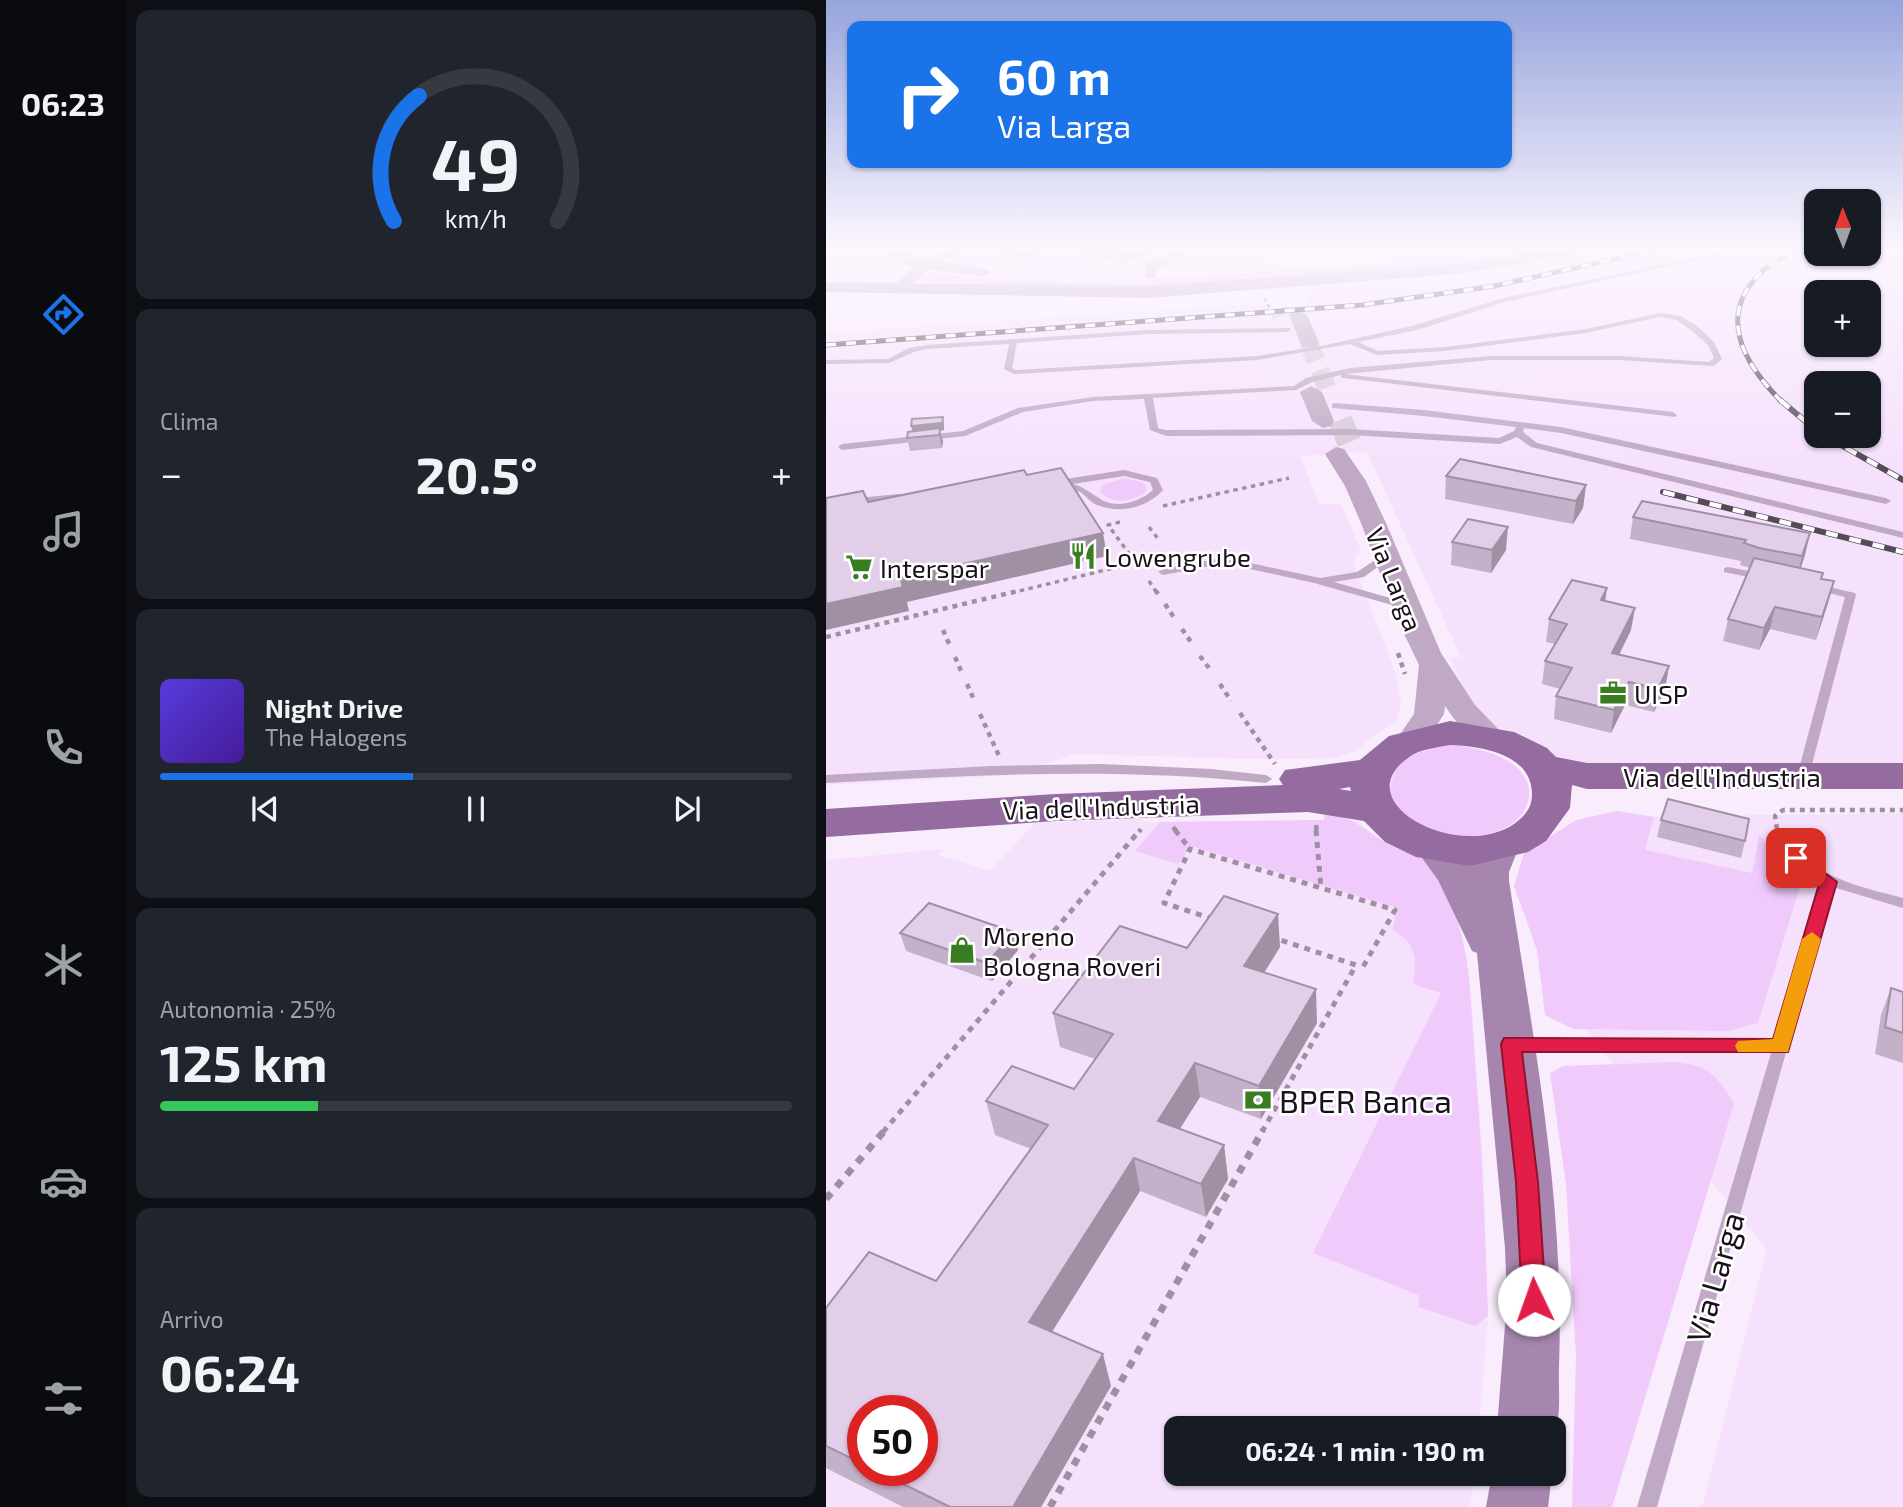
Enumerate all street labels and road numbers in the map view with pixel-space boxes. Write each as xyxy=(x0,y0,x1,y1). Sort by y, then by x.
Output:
street label: Via Larga xyxy=(1360,523,1430,635)
street label: Via dell'Industria xyxy=(1623,761,1821,792)
street label: Via dell'Industria xyxy=(1002,787,1200,825)
street label: Via Larga xyxy=(1677,1207,1751,1347)

